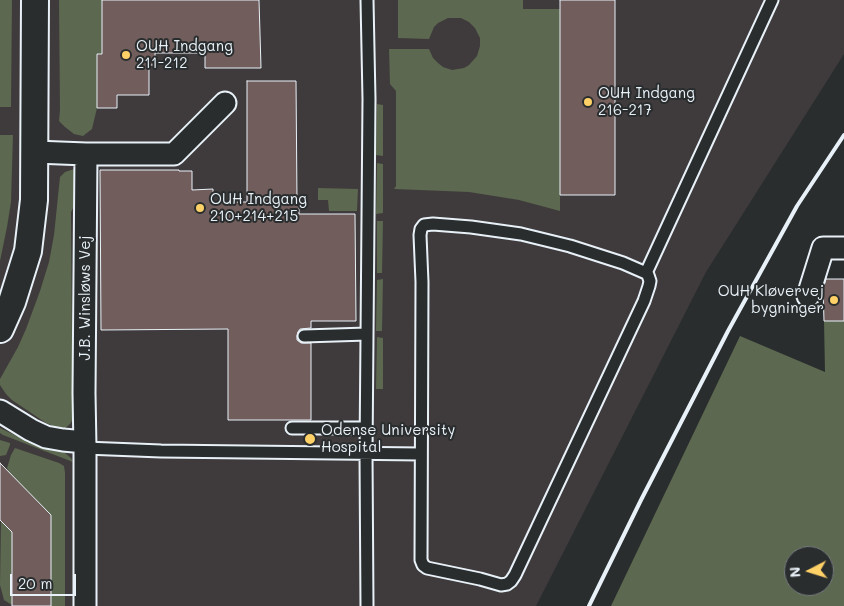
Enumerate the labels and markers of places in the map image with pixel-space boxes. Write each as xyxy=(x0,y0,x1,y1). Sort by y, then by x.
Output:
place label: OUH Indgang 211-212 xyxy=(136,37,233,72)
marker: OUH Indgang 211-212 xyxy=(120,49,132,61)
place label: OUH Indgang 216-217 xyxy=(598,84,695,119)
marker: OUH Indgang 216-217 xyxy=(582,96,594,108)
place label: OUH Indgang 210+214+215 xyxy=(210,190,307,225)
marker: OUH Indgang 210+214+215 xyxy=(194,202,206,214)
place label: OUH Kløvervej bygninger xyxy=(718,282,824,317)
marker: OUH Kløvervej bygninger xyxy=(828,294,840,306)
place label: Odense University Hospital xyxy=(321,421,455,456)
marker: Odense University Hospital xyxy=(303,432,317,446)

